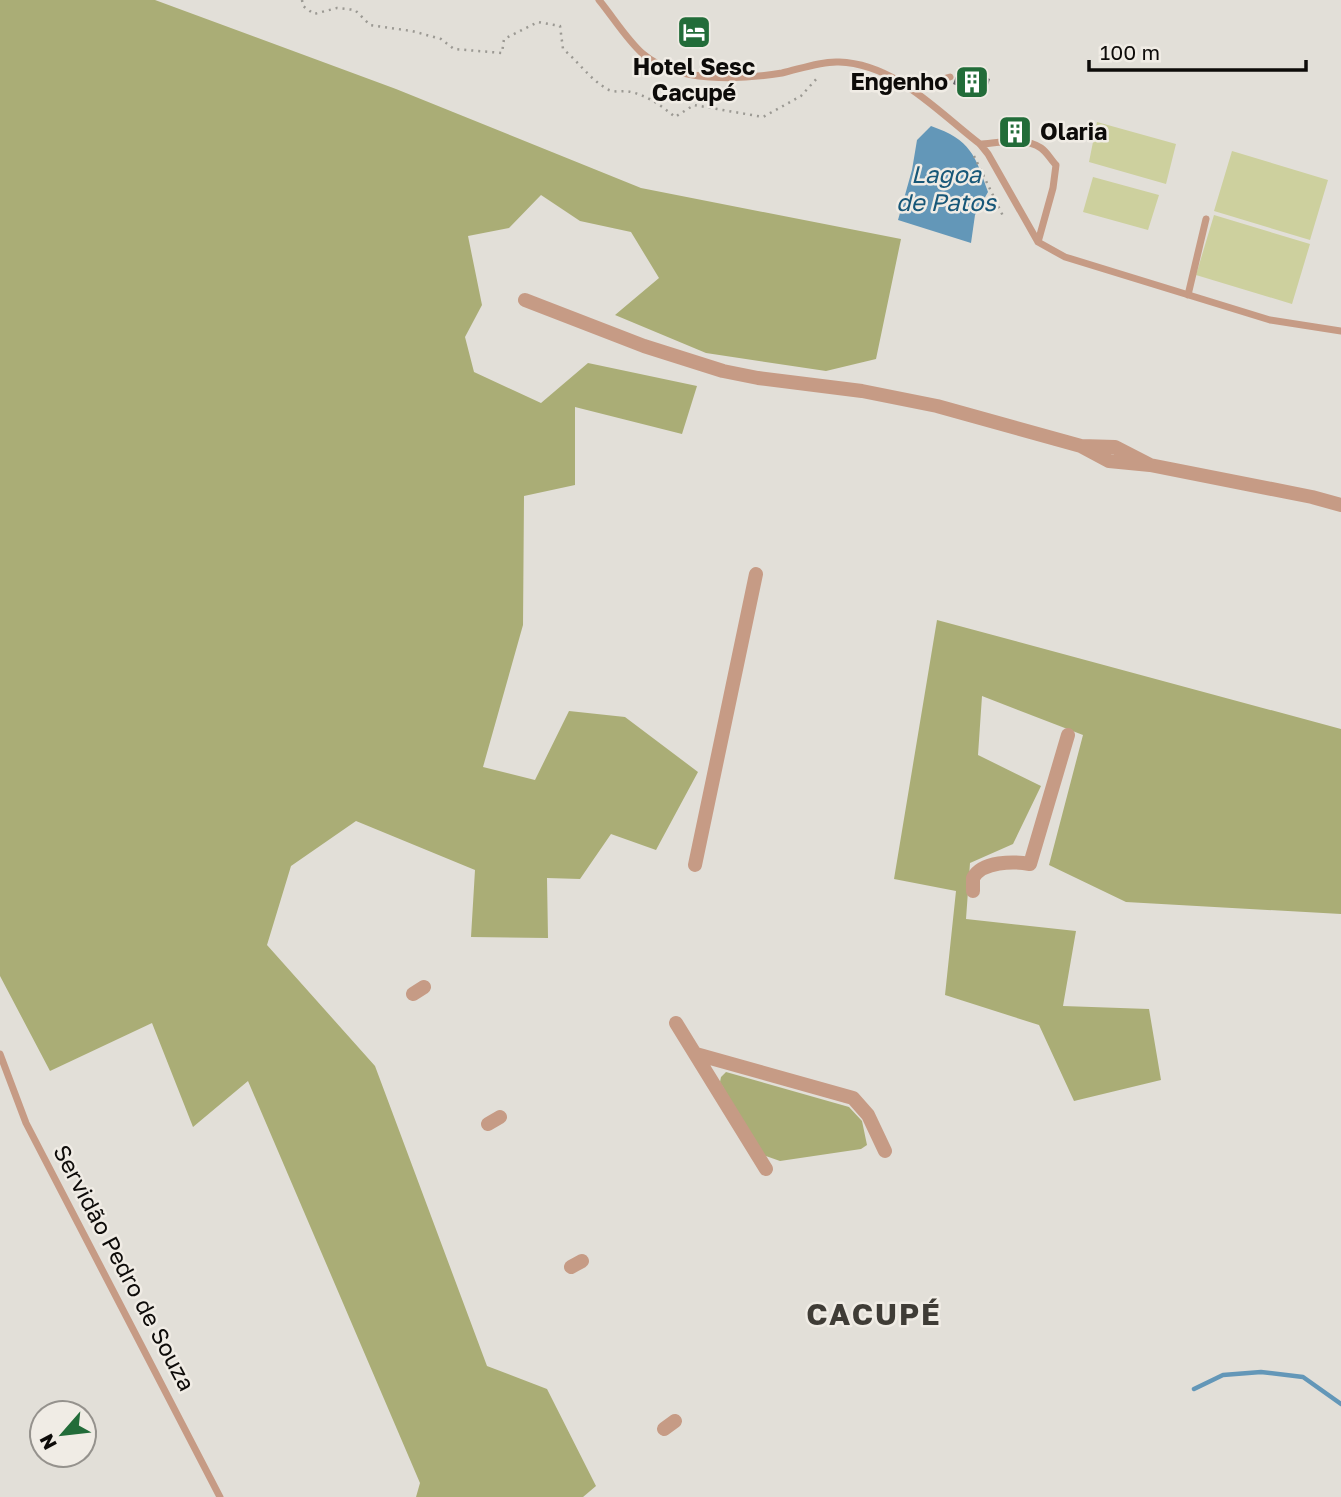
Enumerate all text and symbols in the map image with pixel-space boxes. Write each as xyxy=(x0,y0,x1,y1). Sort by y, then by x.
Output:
hotel icon: Hotel Sesc Cacupé xyxy=(675,13,713,51)
scale bar xyxy=(1089,28,1306,72)
text: 100 m xyxy=(1100,39,1160,65)
place label: Hotel Sesc Cacupé xyxy=(633,52,755,106)
building icon: Engenho xyxy=(953,63,991,101)
place label: Engenho xyxy=(850,67,948,95)
building icon: Olaria xyxy=(996,113,1034,151)
place label: Olaria xyxy=(1040,117,1107,145)
water label: Lagoa de Patos xyxy=(896,159,997,216)
street label: Servidão Pedro de Souza xyxy=(48,1140,202,1395)
district label: CACUPÉ xyxy=(806,1296,942,1332)
north arrow xyxy=(28,1399,98,1469)
text: N xyxy=(34,1430,61,1454)

